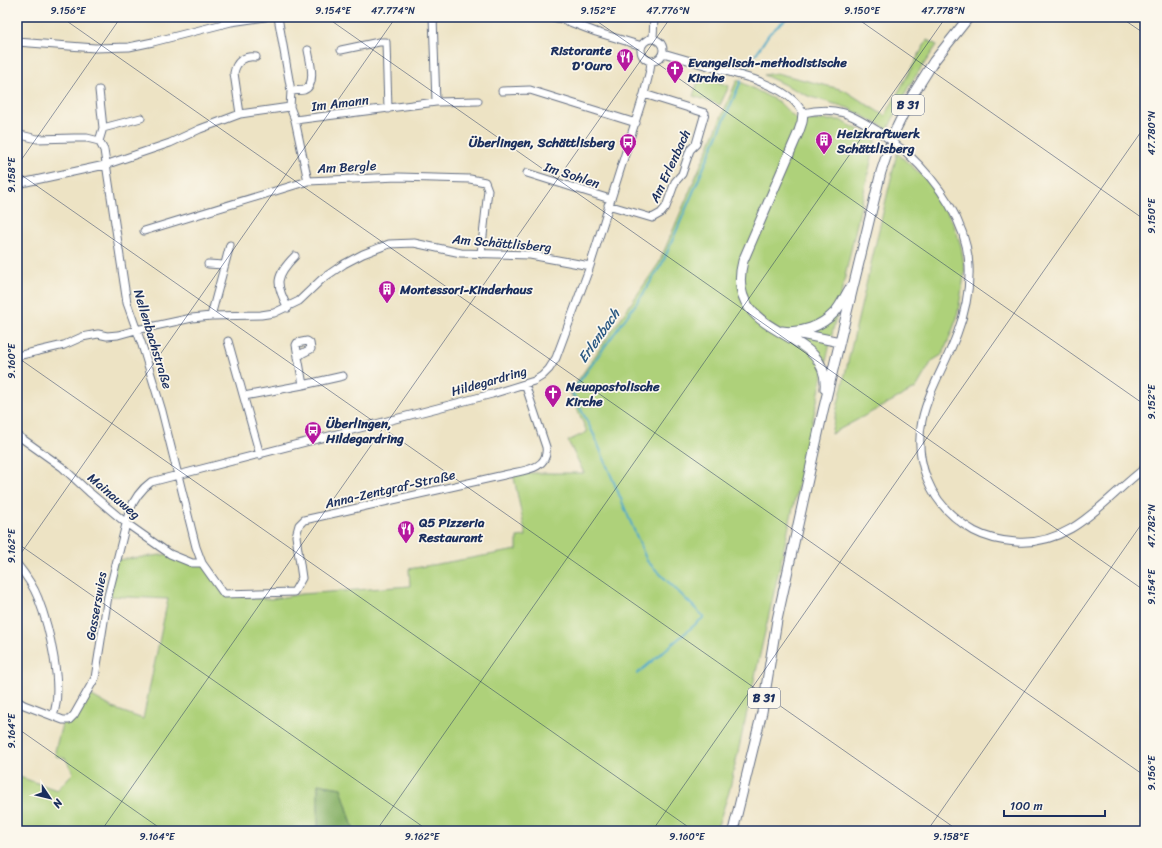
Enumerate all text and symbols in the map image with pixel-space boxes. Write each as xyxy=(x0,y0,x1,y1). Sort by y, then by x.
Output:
text: 9.156°E xyxy=(50,2,87,20)
text: 9.154°E xyxy=(315,2,352,20)
text: 47.774°N xyxy=(371,2,415,20)
text: 9.152°E xyxy=(580,2,617,20)
text: 47.776°N xyxy=(646,2,690,20)
text: 9.150°E xyxy=(844,2,881,20)
text: 47.778°N xyxy=(921,2,965,20)
place label: Ristorante D'Ouro xyxy=(550,39,612,77)
restaurant icon: Ristorante D'Ouro xyxy=(615,47,635,72)
place label: Evangelisch-methodistische Kirche xyxy=(687,51,847,89)
church icon: Evangelisch-methodistische Kirche xyxy=(665,59,685,84)
street label: Im Amann xyxy=(309,88,370,118)
road number: B 31 xyxy=(892,95,924,115)
text: 47.780°N xyxy=(1143,111,1161,155)
place label: Heizkraftwerk Schättlisberg xyxy=(836,122,920,160)
street label: Am Erlenbach xyxy=(643,125,697,207)
building icon: Heizkraftwerk Schättlisberg xyxy=(814,130,834,155)
place label: Überlingen, Schättlisberg xyxy=(469,131,615,154)
bus stop icon: Überlingen, Schättlisberg xyxy=(618,132,638,157)
street label: Am Bergle xyxy=(316,154,377,180)
street label: Im Sohlen xyxy=(540,155,603,195)
text: 9.158°E xyxy=(3,156,21,193)
text: 9.150°E xyxy=(1143,197,1161,234)
street label: Am Schättlisberg xyxy=(450,227,553,259)
place label: Montessori-Kinderhaus xyxy=(399,278,534,301)
building icon: Montessori-Kinderhaus xyxy=(377,279,397,304)
street label: Nellenbachstraße xyxy=(127,286,179,392)
water label: Erlenbach xyxy=(571,302,628,368)
text: 9.160°E xyxy=(3,342,21,379)
street label: Hildegardring xyxy=(448,359,530,403)
place label: Neuapostolische Kirche xyxy=(565,375,660,413)
church icon: Neuapostolische Kirche xyxy=(543,383,563,408)
text: 9.152°E xyxy=(1143,383,1161,420)
place label: Überlingen, Hildegardring xyxy=(325,412,404,450)
bus stop icon: Überlingen, Hildegardring xyxy=(303,420,323,445)
street label: Anna-Zentgraf-Straße xyxy=(322,463,458,515)
street label: Mainauweg xyxy=(82,467,146,525)
text: 47.782°N xyxy=(1143,504,1161,548)
place label: Q5 Pizzeria Restaurant xyxy=(418,511,485,549)
restaurant icon: Q5 Pizzeria Restaurant xyxy=(396,519,416,544)
text: 9.162°E xyxy=(3,527,21,563)
text: 9.154°E xyxy=(1143,568,1161,605)
street label: Gasserswies xyxy=(79,569,113,642)
road number: B 31 xyxy=(748,688,780,708)
text: 9.164°E xyxy=(3,712,21,749)
text: 9.156°E xyxy=(1143,754,1161,791)
north arrow xyxy=(30,778,70,818)
scale bar xyxy=(1004,792,1105,818)
text: N xyxy=(48,794,68,812)
text: 100 m xyxy=(1010,795,1043,817)
text: 9.164°E xyxy=(139,828,176,846)
text: 9.162°E xyxy=(405,828,441,846)
text: 9.160°E xyxy=(669,828,706,846)
text: 9.158°E xyxy=(933,828,970,846)

